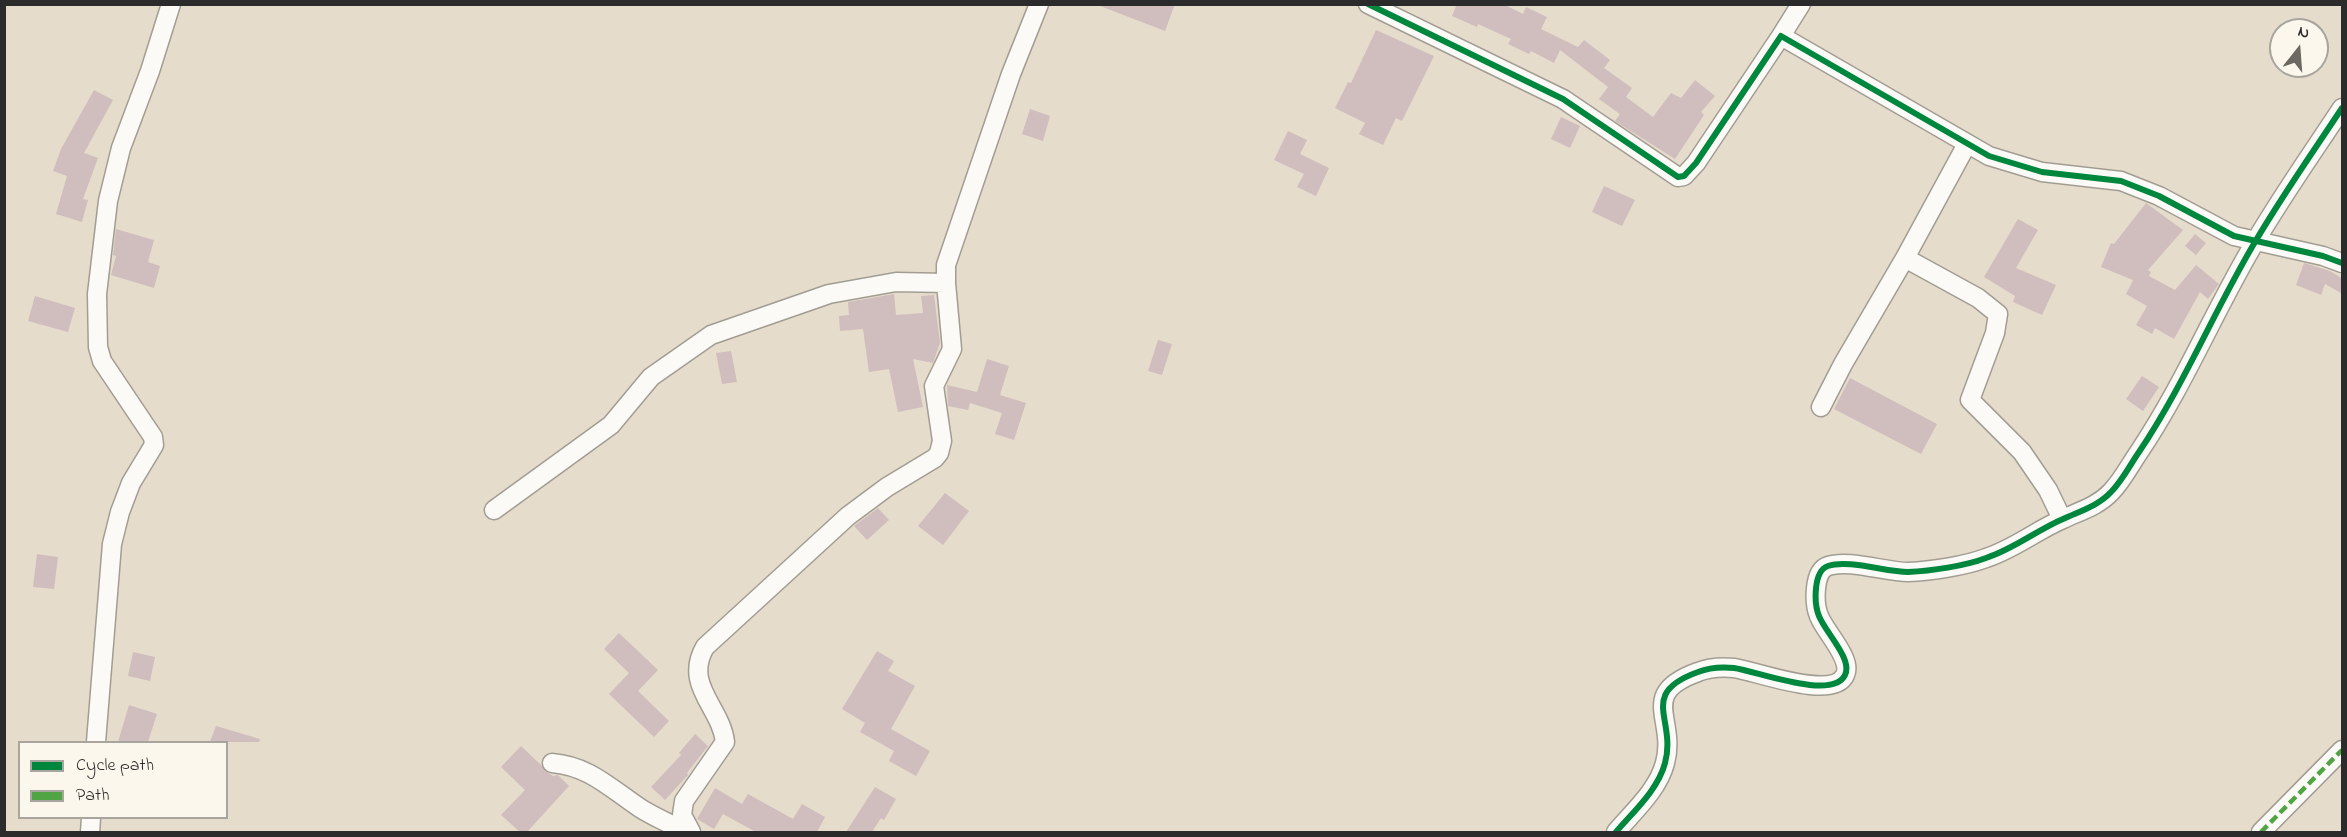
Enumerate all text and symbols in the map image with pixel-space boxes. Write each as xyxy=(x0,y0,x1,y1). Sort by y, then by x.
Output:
north arrow xyxy=(2269,18,2329,78)
text: N xyxy=(2295,20,2312,46)
legend xyxy=(18,741,228,819)
text: Cycle path xyxy=(76,753,154,779)
text: Path xyxy=(76,783,110,809)

